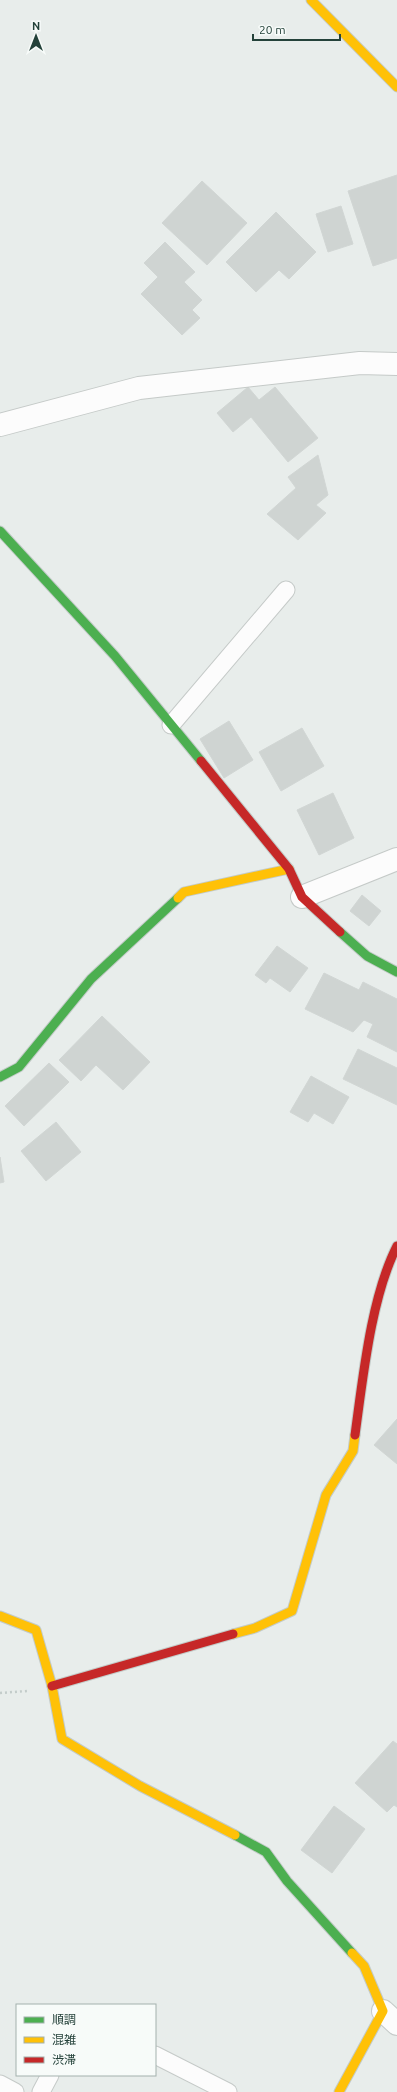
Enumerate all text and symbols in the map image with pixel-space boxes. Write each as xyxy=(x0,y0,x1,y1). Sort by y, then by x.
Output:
north arrow xyxy=(16,16,56,56)
scale bar xyxy=(253,16,340,42)
text: N xyxy=(32,20,40,32)
text: 20 m xyxy=(259,23,286,36)
legend xyxy=(16,2004,156,2076)
text: 順調 xyxy=(52,2013,76,2026)
text: 混雑 xyxy=(52,2033,76,2046)
text: 渋滞 xyxy=(52,2053,76,2066)

